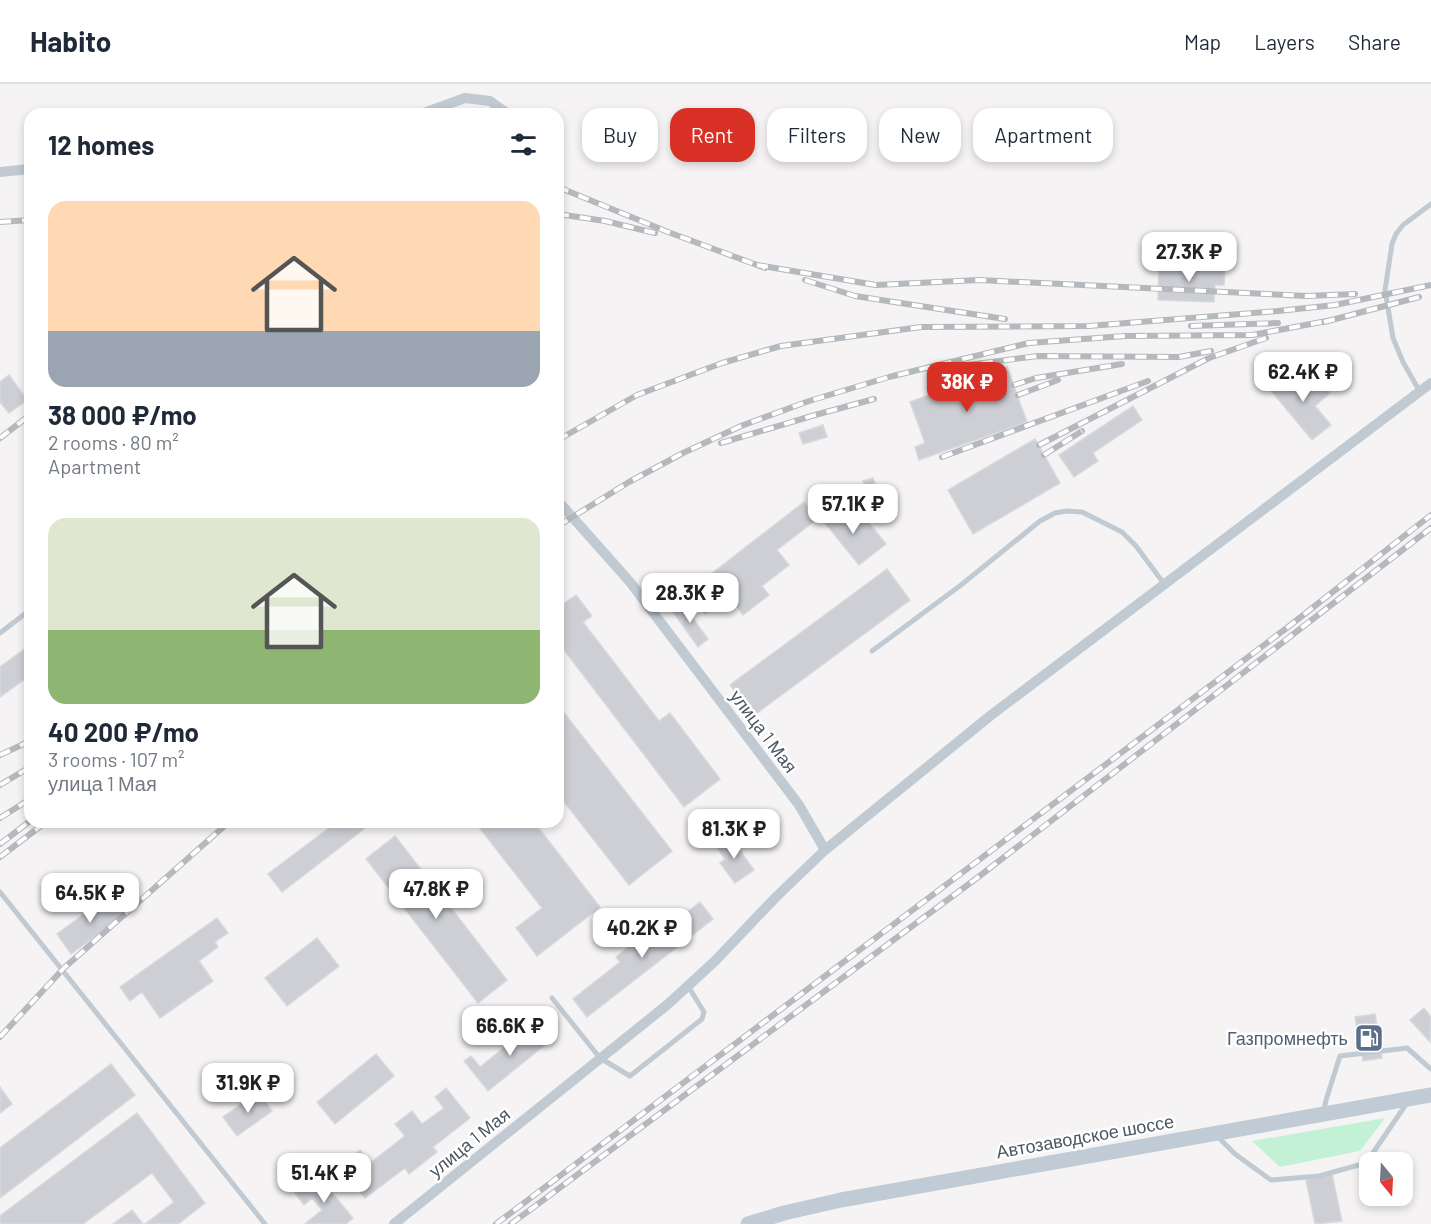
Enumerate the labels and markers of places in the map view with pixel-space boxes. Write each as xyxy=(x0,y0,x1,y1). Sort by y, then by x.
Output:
pin: 27.3K ₽ xyxy=(1134,232,1244,283)
pin: 62.4K ₽ xyxy=(1248,352,1358,403)
pin: 38K ₽ xyxy=(925,362,1009,413)
pin: 57.1K ₽ xyxy=(798,484,908,535)
pin: 28.3K ₽ xyxy=(635,573,745,624)
pin: 81.3K ₽ xyxy=(679,809,789,860)
pin: 47.8K ₽ xyxy=(381,869,491,920)
pin: 64.5K ₽ xyxy=(35,873,145,924)
pin: 40.2K ₽ xyxy=(587,908,697,959)
pin: 66.6K ₽ xyxy=(455,1006,565,1057)
fuel station icon: Газпромнефть xyxy=(1353,1022,1385,1054)
place label: Газпромнефть xyxy=(1227,1027,1348,1049)
pin: 31.9K ₽ xyxy=(193,1063,303,1114)
pin: 51.4K ₽ xyxy=(269,1153,379,1204)

